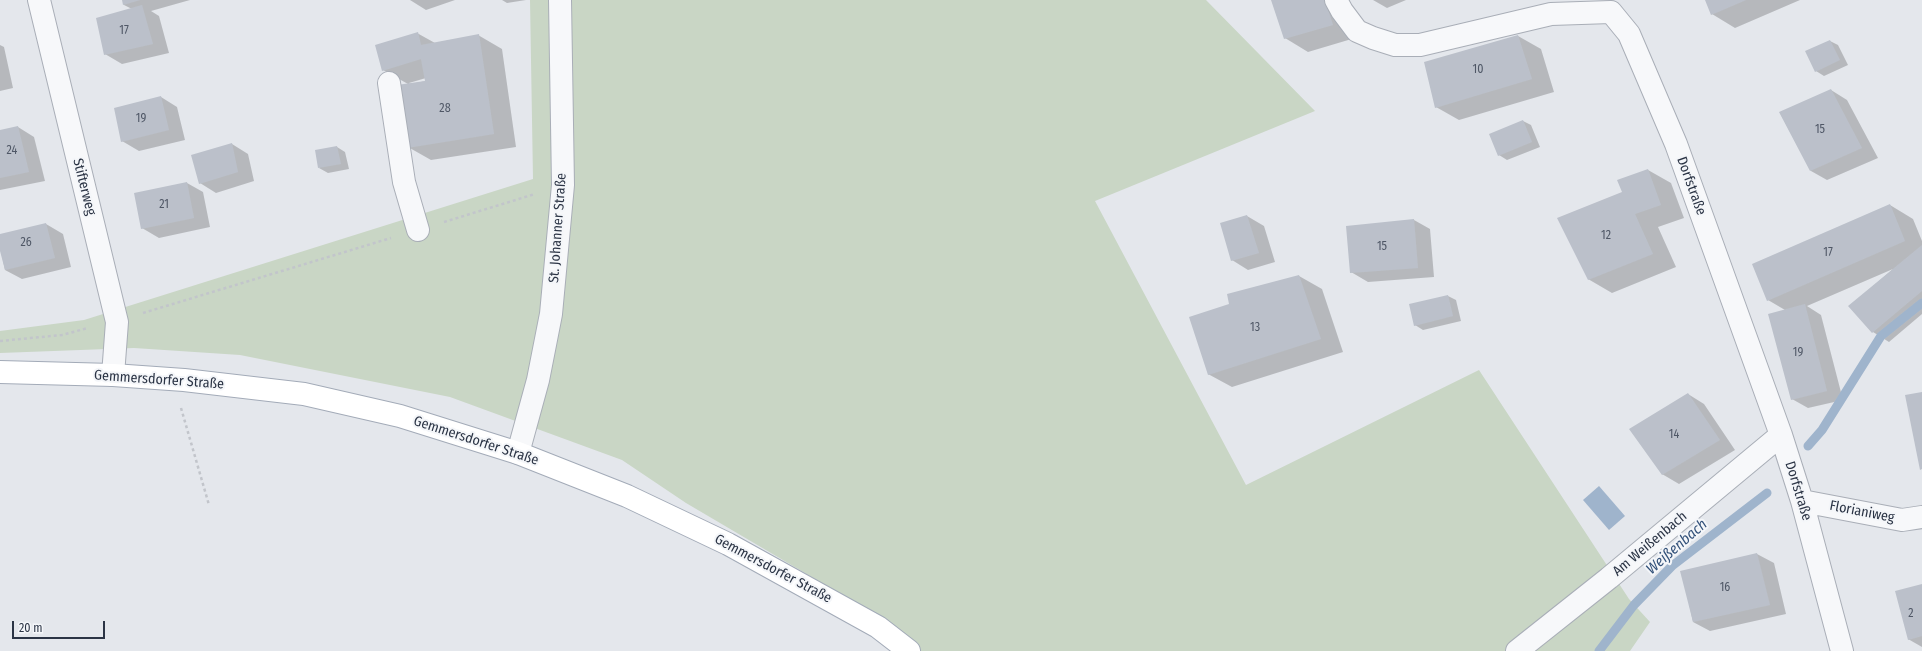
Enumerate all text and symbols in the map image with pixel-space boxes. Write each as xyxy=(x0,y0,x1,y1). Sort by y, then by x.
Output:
house number: 17 xyxy=(119,24,129,38)
house number: 10 xyxy=(1473,63,1483,77)
house number: 28 xyxy=(439,102,451,116)
house number: 19 xyxy=(136,112,146,126)
house number: 15 xyxy=(1815,123,1825,137)
house number: 24 xyxy=(7,144,17,158)
street label: Dorfstraße xyxy=(1673,155,1709,217)
street label: Stifterweg xyxy=(69,157,99,217)
street label: St. Johanner Straße xyxy=(546,172,570,284)
house number: 21 xyxy=(159,198,169,212)
house number: 12 xyxy=(1601,229,1611,243)
house number: 26 xyxy=(20,236,32,250)
house number: 15 xyxy=(1377,240,1387,254)
house number: 17 xyxy=(1823,246,1833,260)
house number: 13 xyxy=(1250,321,1260,335)
house number: 19 xyxy=(1793,346,1803,360)
street label: Gemmersdorfer Straße xyxy=(93,367,225,393)
street label: Gemmersdorfer Straße xyxy=(411,413,541,469)
house number: 14 xyxy=(1669,428,1679,442)
street label: Dorfstraße xyxy=(1781,459,1815,523)
street label: Florianiweg xyxy=(1828,497,1896,527)
street label: Am Weißenbach xyxy=(1610,508,1690,580)
water label: Weißenbach xyxy=(1643,516,1711,578)
street label: Gemmersdorfer Straße xyxy=(712,531,834,607)
house number: 16 xyxy=(1720,581,1730,595)
house number: 2 xyxy=(1908,607,1914,621)
scale bar xyxy=(14,613,107,639)
text: 20 m xyxy=(19,621,43,635)

